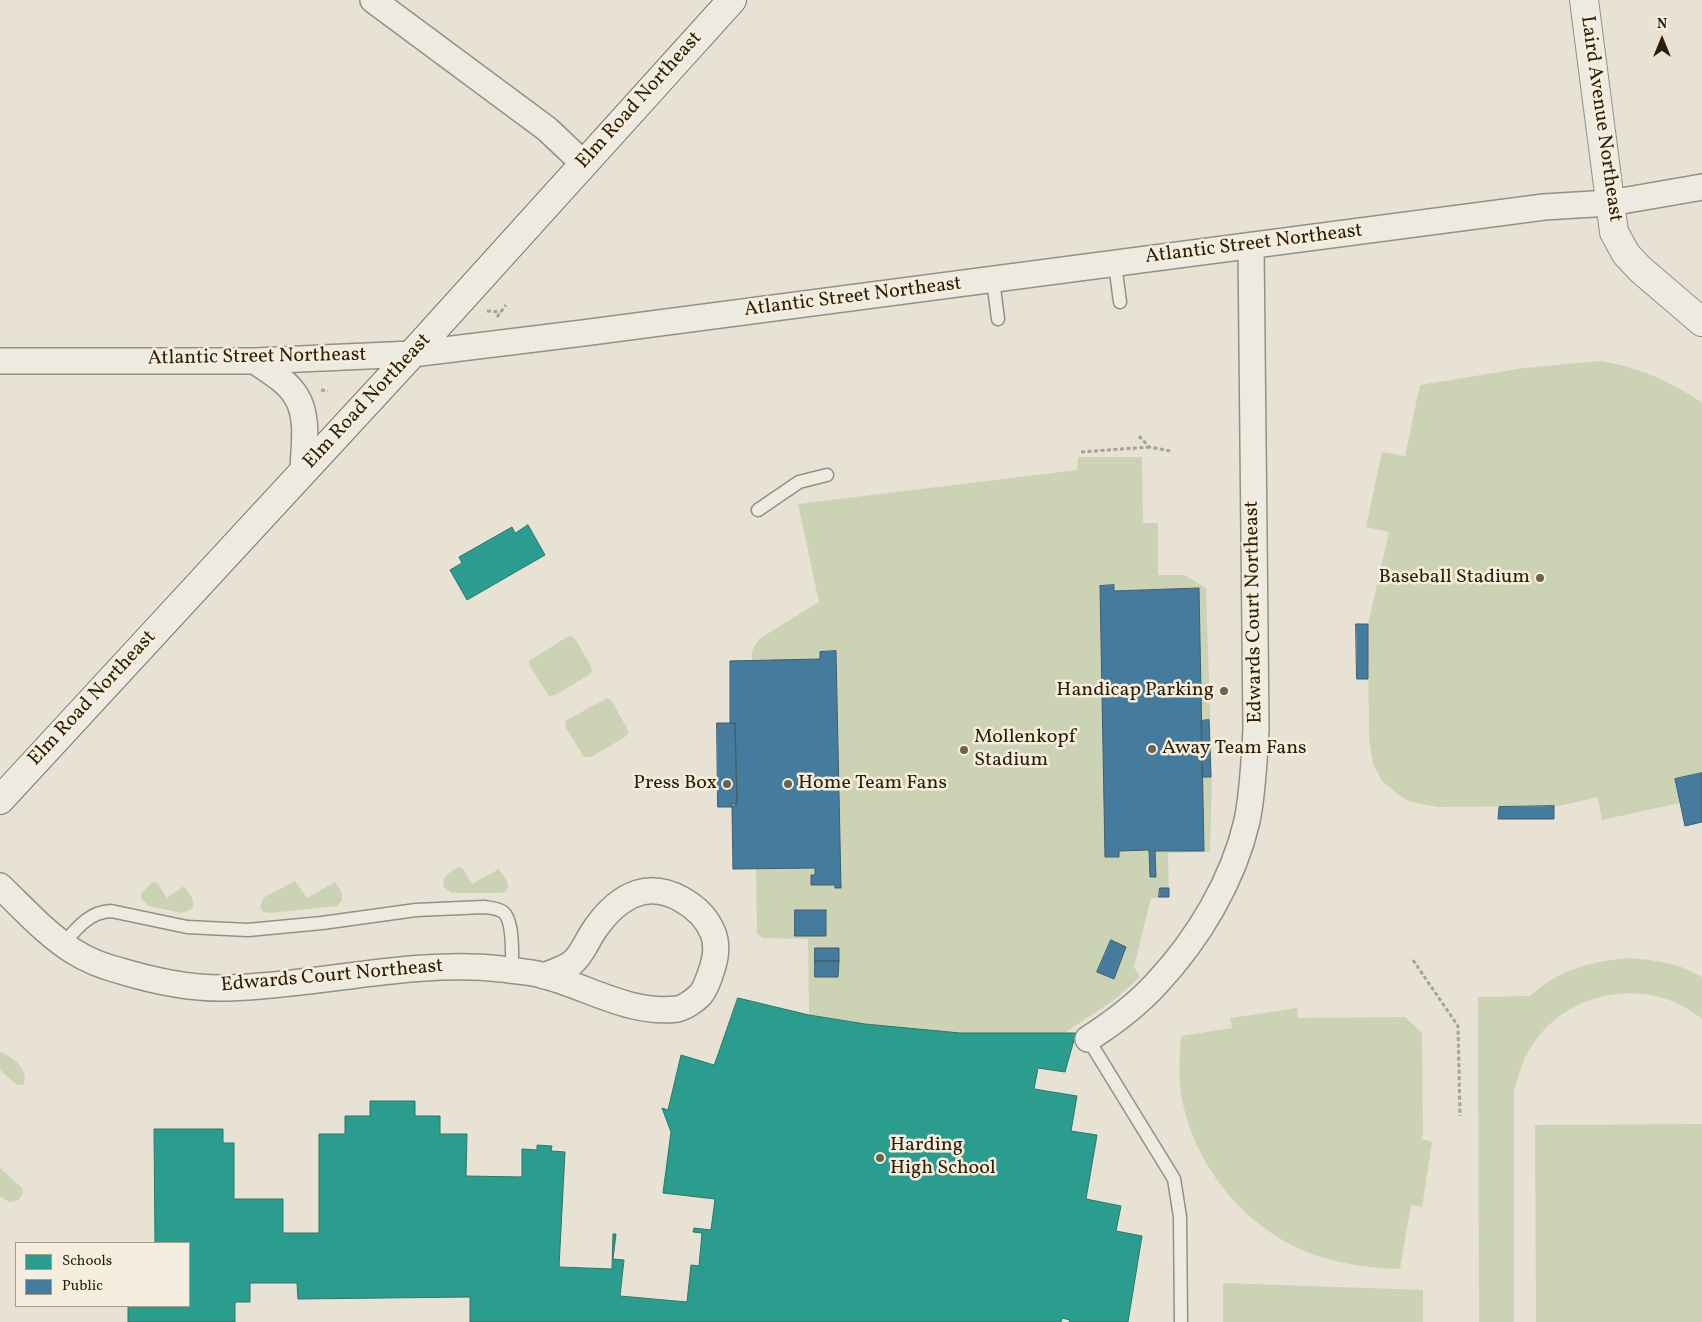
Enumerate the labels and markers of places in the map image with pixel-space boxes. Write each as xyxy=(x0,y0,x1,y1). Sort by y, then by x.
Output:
place label: Baseball Stadium xyxy=(1378,566,1530,590)
marker: Baseball Stadium xyxy=(1534,572,1546,584)
place label: Handicap Parking xyxy=(1056,679,1214,703)
marker: Handicap Parking xyxy=(1218,685,1230,697)
place label: Mollenkopf Stadium xyxy=(974,726,1076,773)
place label: Away Team Fans xyxy=(1162,737,1307,761)
marker: Away Team Fans xyxy=(1146,743,1158,755)
marker: Mollenkopf Stadium xyxy=(958,744,970,756)
place label: Press Box xyxy=(633,772,717,796)
place label: Home Team Fans xyxy=(798,772,947,796)
marker: Press Box xyxy=(721,778,733,790)
marker: Home Team Fans xyxy=(782,778,794,790)
place label: Harding High School xyxy=(890,1134,996,1181)
marker: Harding High School xyxy=(874,1152,886,1164)

